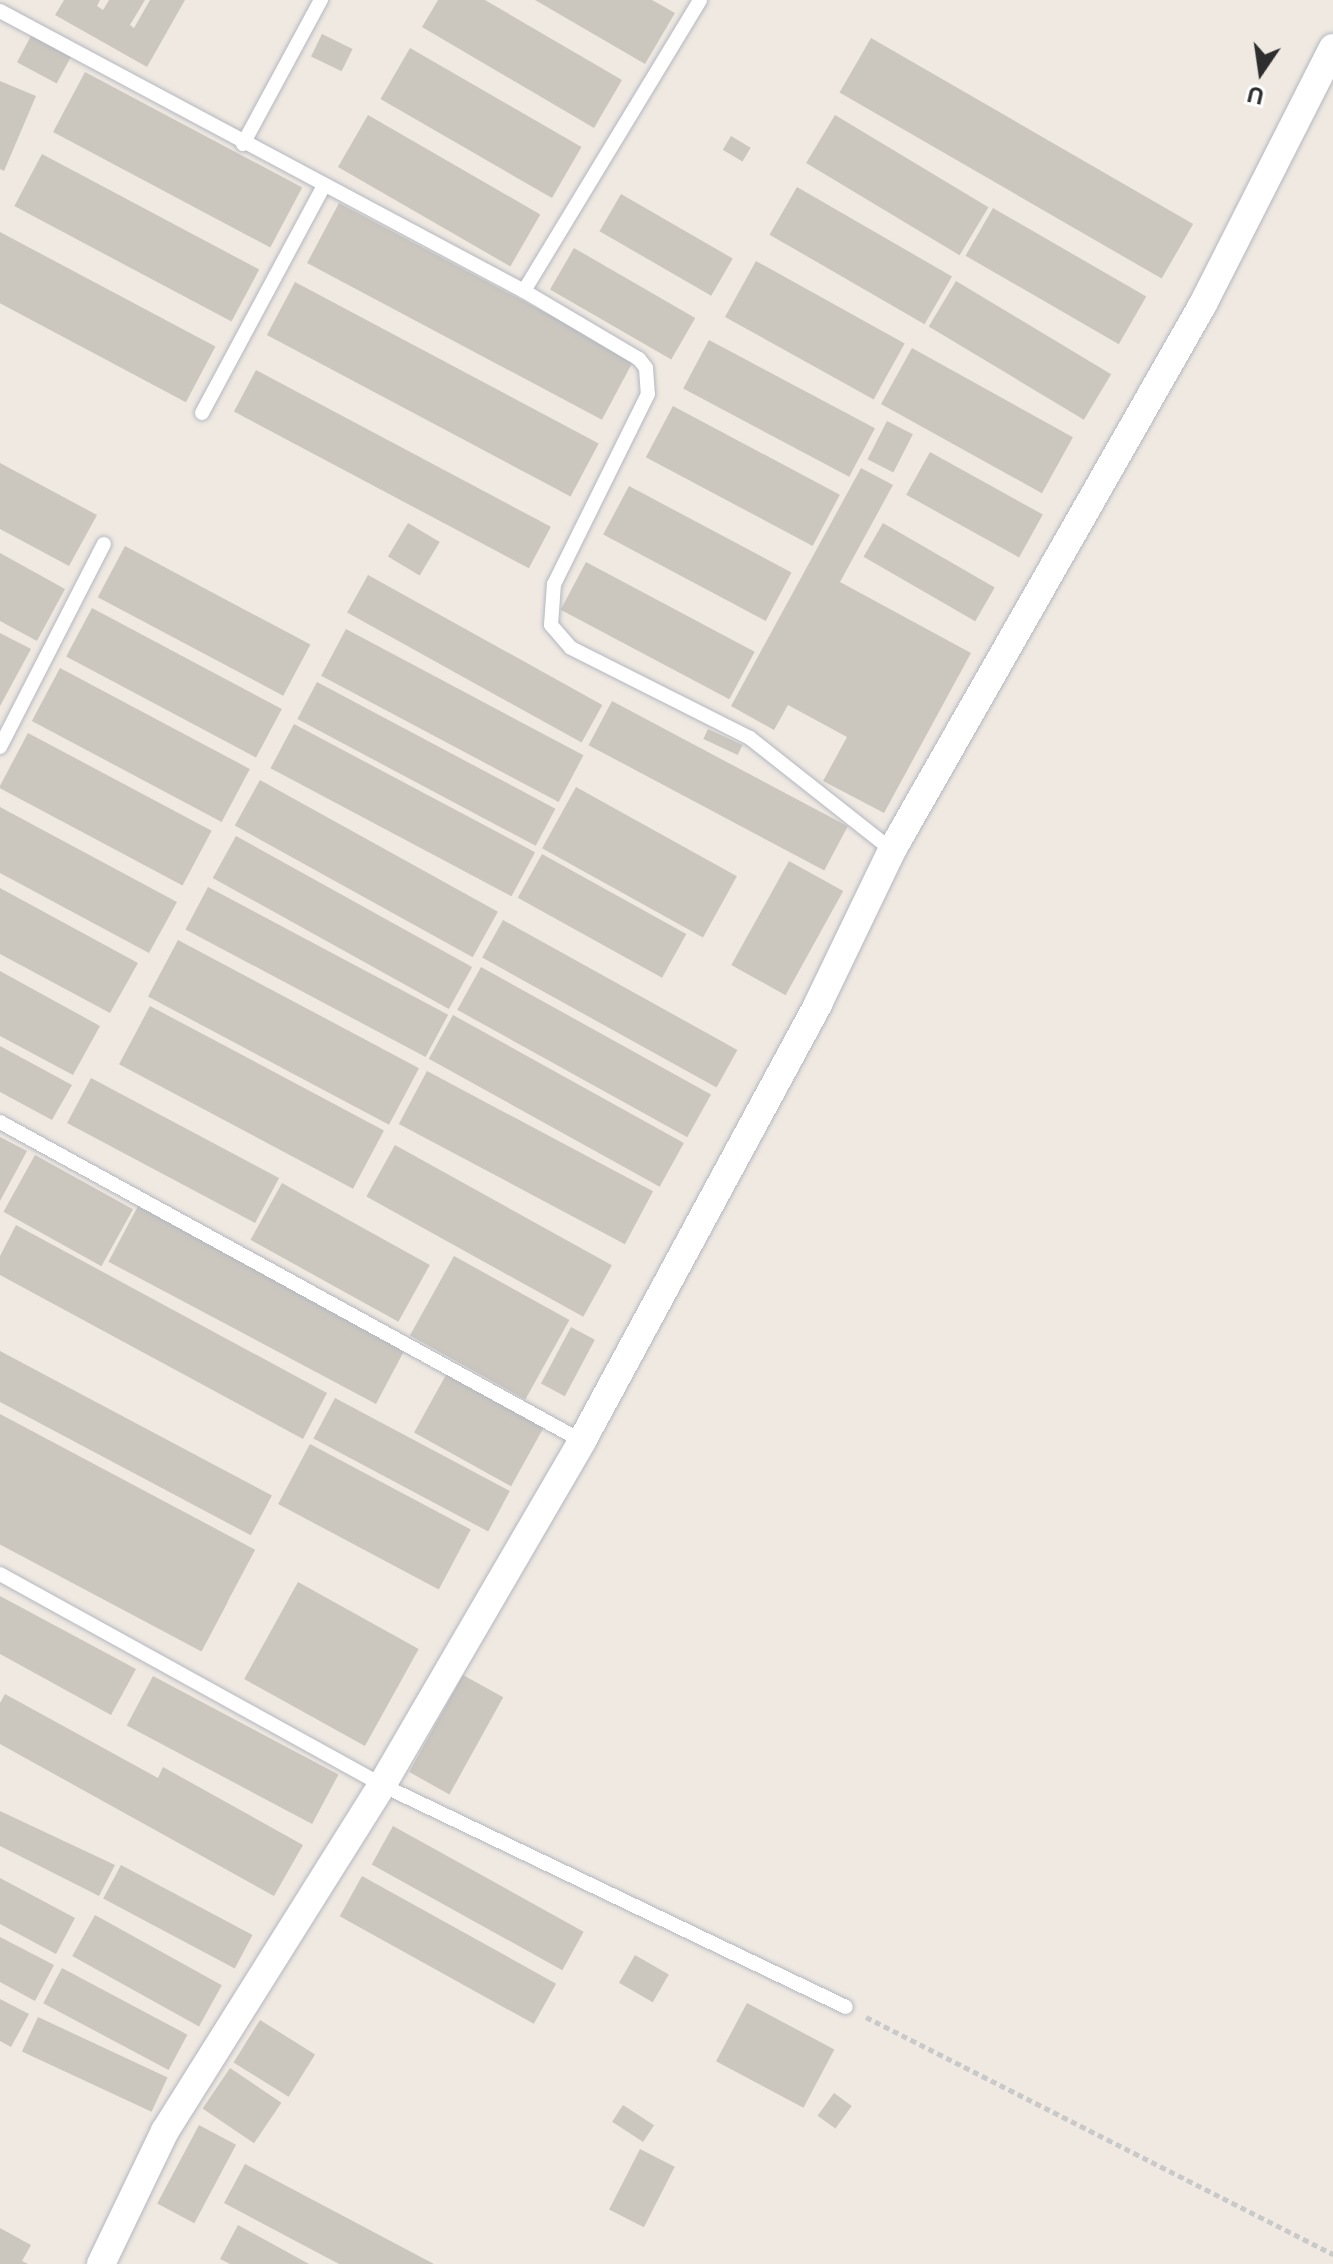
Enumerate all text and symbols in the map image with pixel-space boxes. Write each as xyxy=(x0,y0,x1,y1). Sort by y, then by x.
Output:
north arrow xyxy=(1221,32,1301,112)
text: U xyxy=(1245,81,1266,110)

